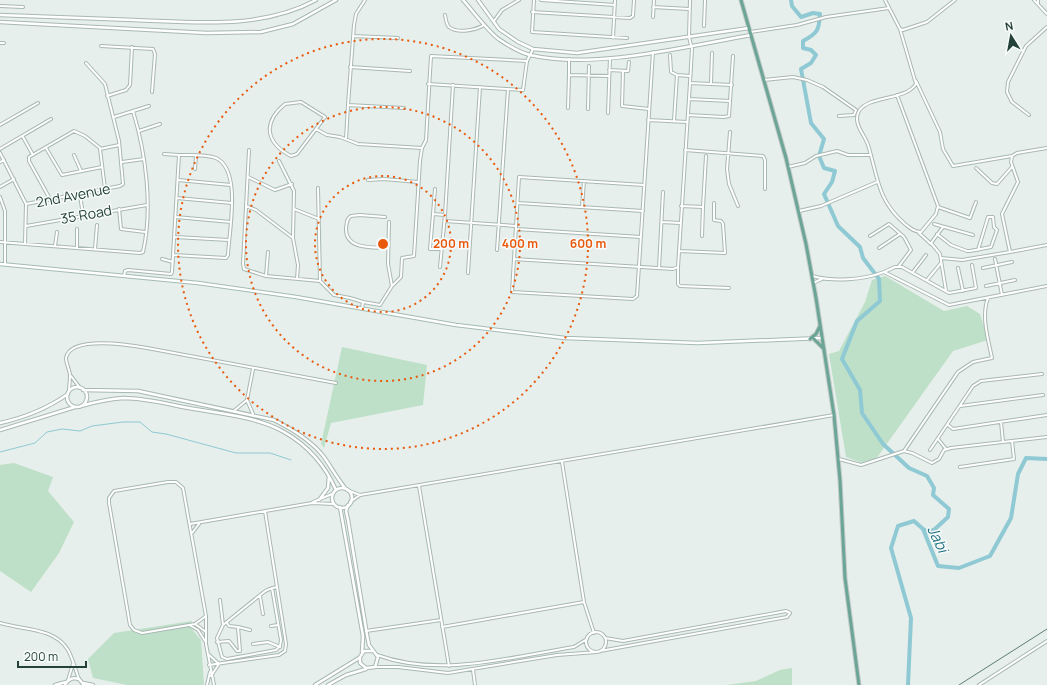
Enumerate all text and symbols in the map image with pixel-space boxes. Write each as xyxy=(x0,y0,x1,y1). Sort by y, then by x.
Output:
north arrow xyxy=(991,16,1031,56)
text: N xyxy=(1004,18,1014,34)
street label: 2nd Avenue xyxy=(34,178,112,212)
street label: 35 Road xyxy=(59,200,113,228)
text: 200 m xyxy=(433,235,469,252)
text: 400 m xyxy=(502,235,538,252)
text: 600 m xyxy=(570,235,606,252)
centre of rings xyxy=(376,237,390,251)
water label: Jabi xyxy=(922,522,955,558)
scale bar xyxy=(18,643,86,669)
text: 200 m xyxy=(24,648,58,665)

